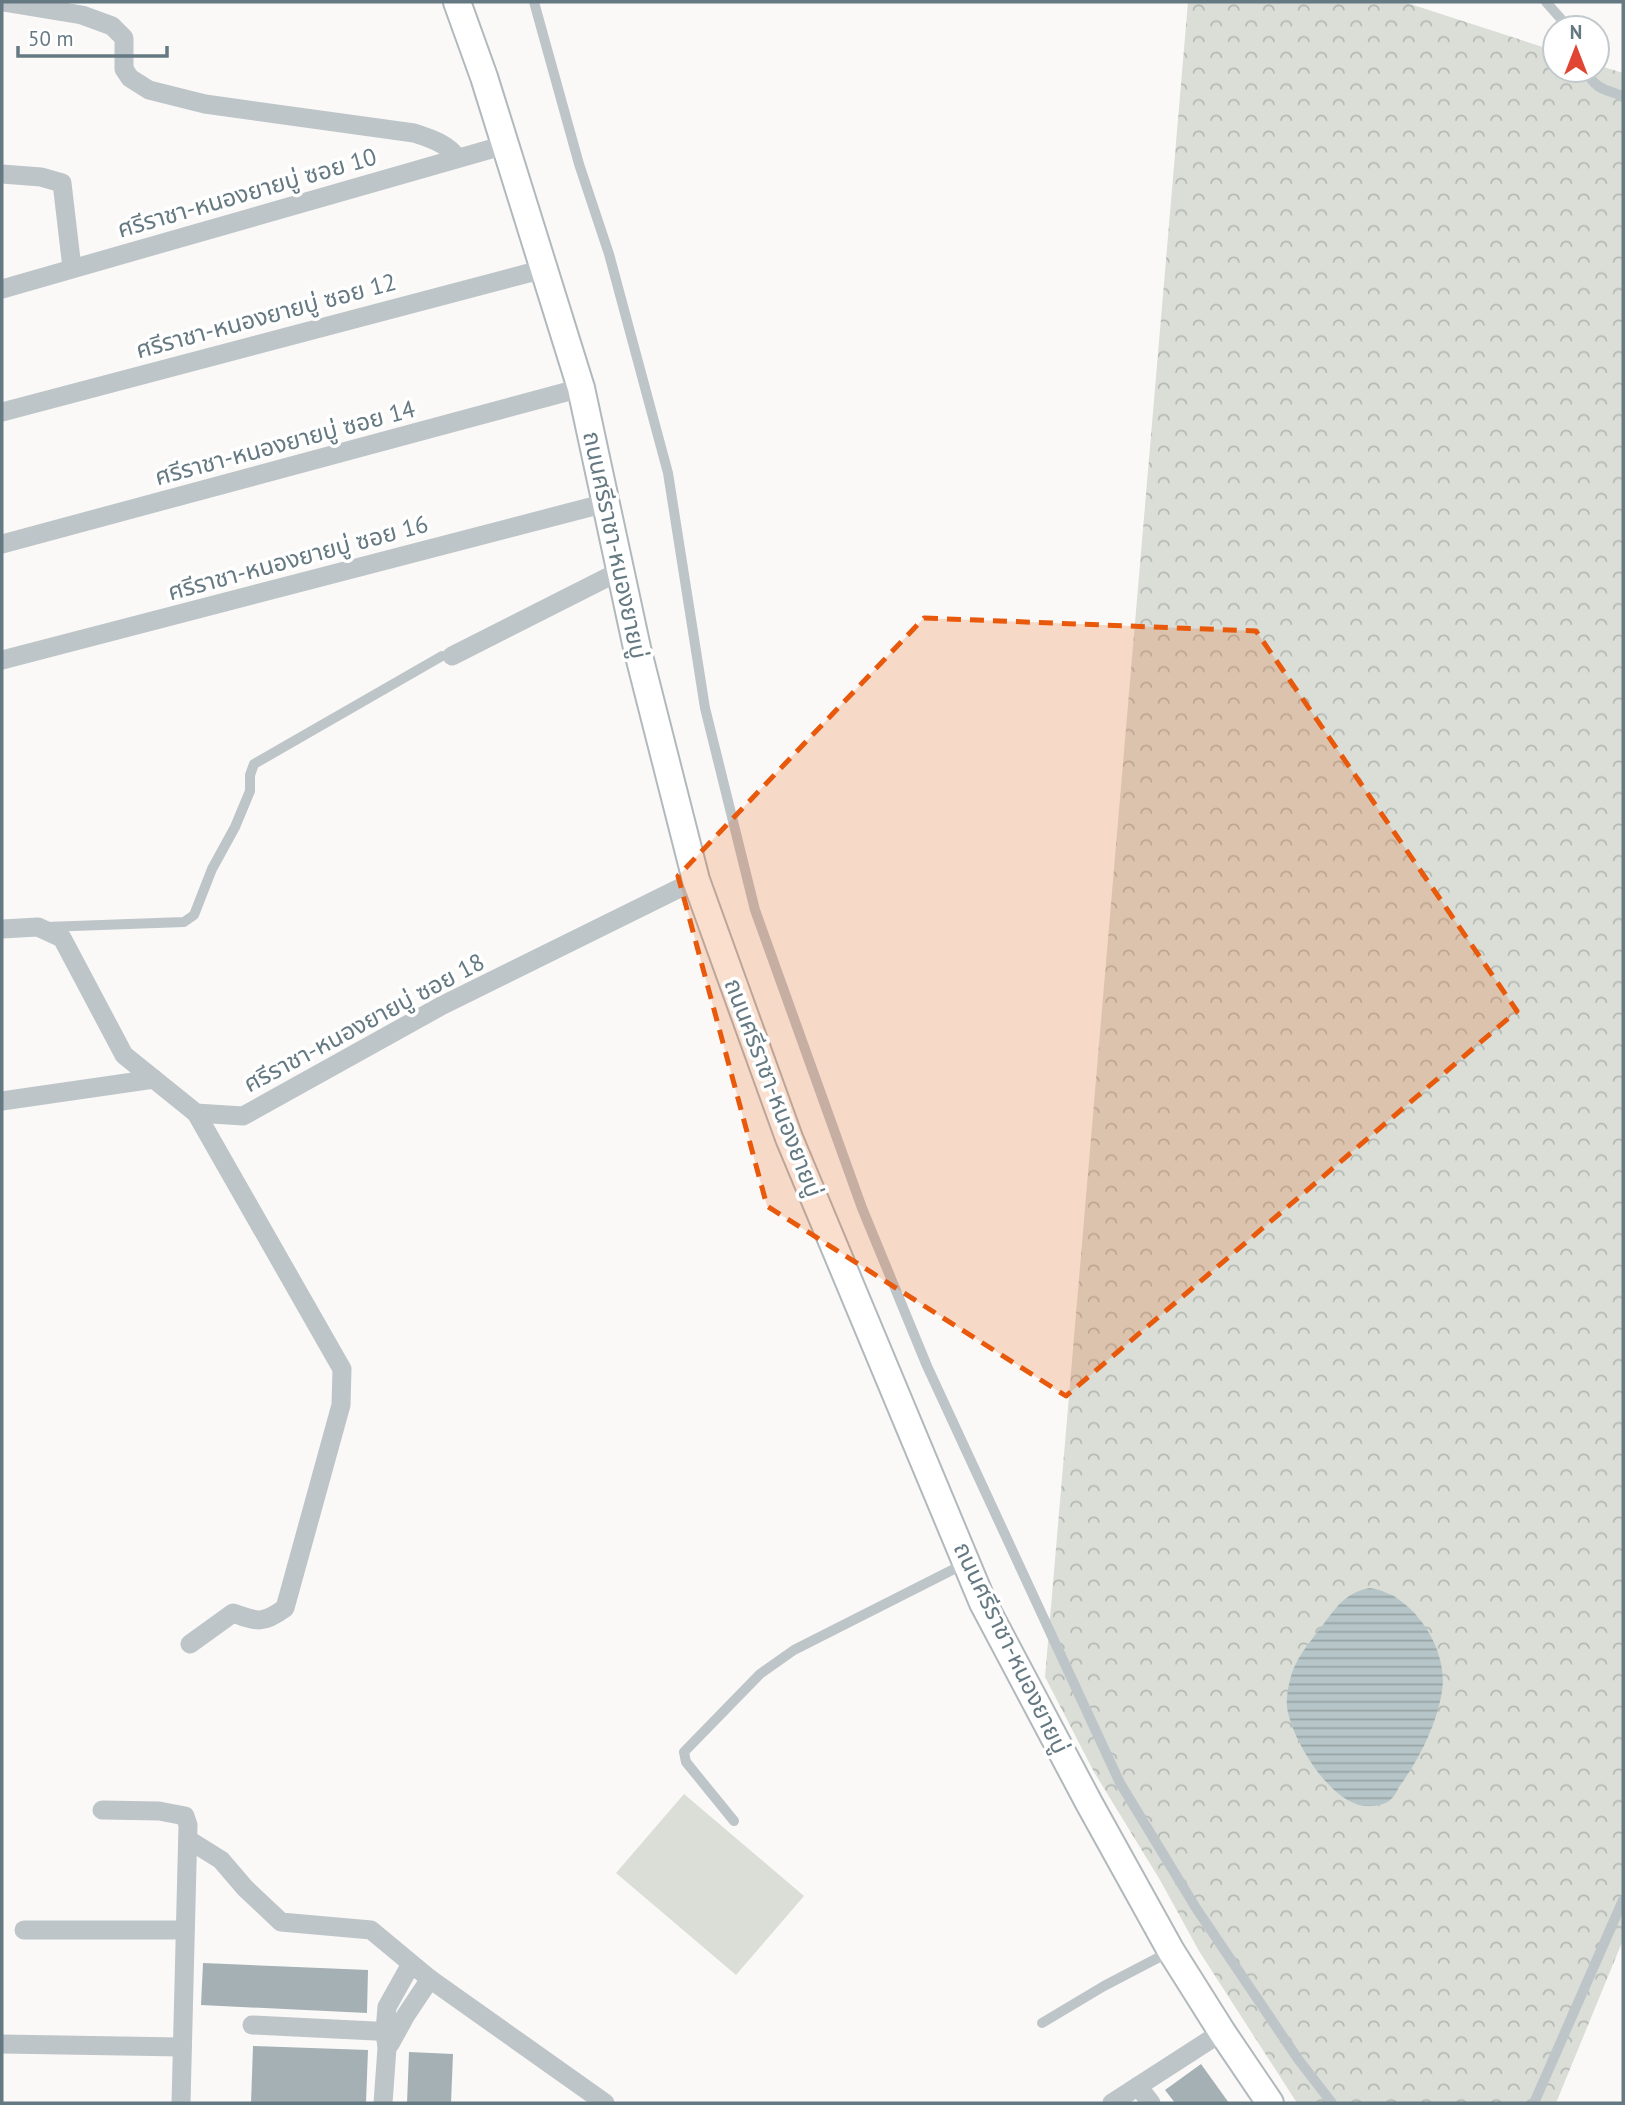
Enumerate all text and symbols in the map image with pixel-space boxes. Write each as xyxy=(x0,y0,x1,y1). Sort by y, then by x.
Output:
scale bar xyxy=(18,14,166,58)
north arrow xyxy=(1541,14,1611,84)
text: N xyxy=(1570,20,1582,44)
text: 50 m xyxy=(28,25,74,52)
street label: ศรีราชา-หนองยายบู่ ซอย 10 xyxy=(114,141,380,244)
street label: ศรีราชา-หนองยายบู่ ซอย 12 xyxy=(132,266,400,365)
street label: ศรีราชา-หนองยายบู่ ซอย 14 xyxy=(151,393,419,492)
street label: ถนนศรีราชา-หนองยายบู่ xyxy=(576,428,655,662)
street label: ศรีราชา-หนองยายบู่ ซอย 16 xyxy=(164,508,432,607)
street label: ศรีราชา-หนองยายบู่ ซอย 18 xyxy=(238,946,490,1099)
street label: ถนนศรีราชา-หนองยายบู่ xyxy=(717,974,829,1202)
street label: ถนนศรีราชา-หนองยายบู่ xyxy=(947,1537,1076,1759)

